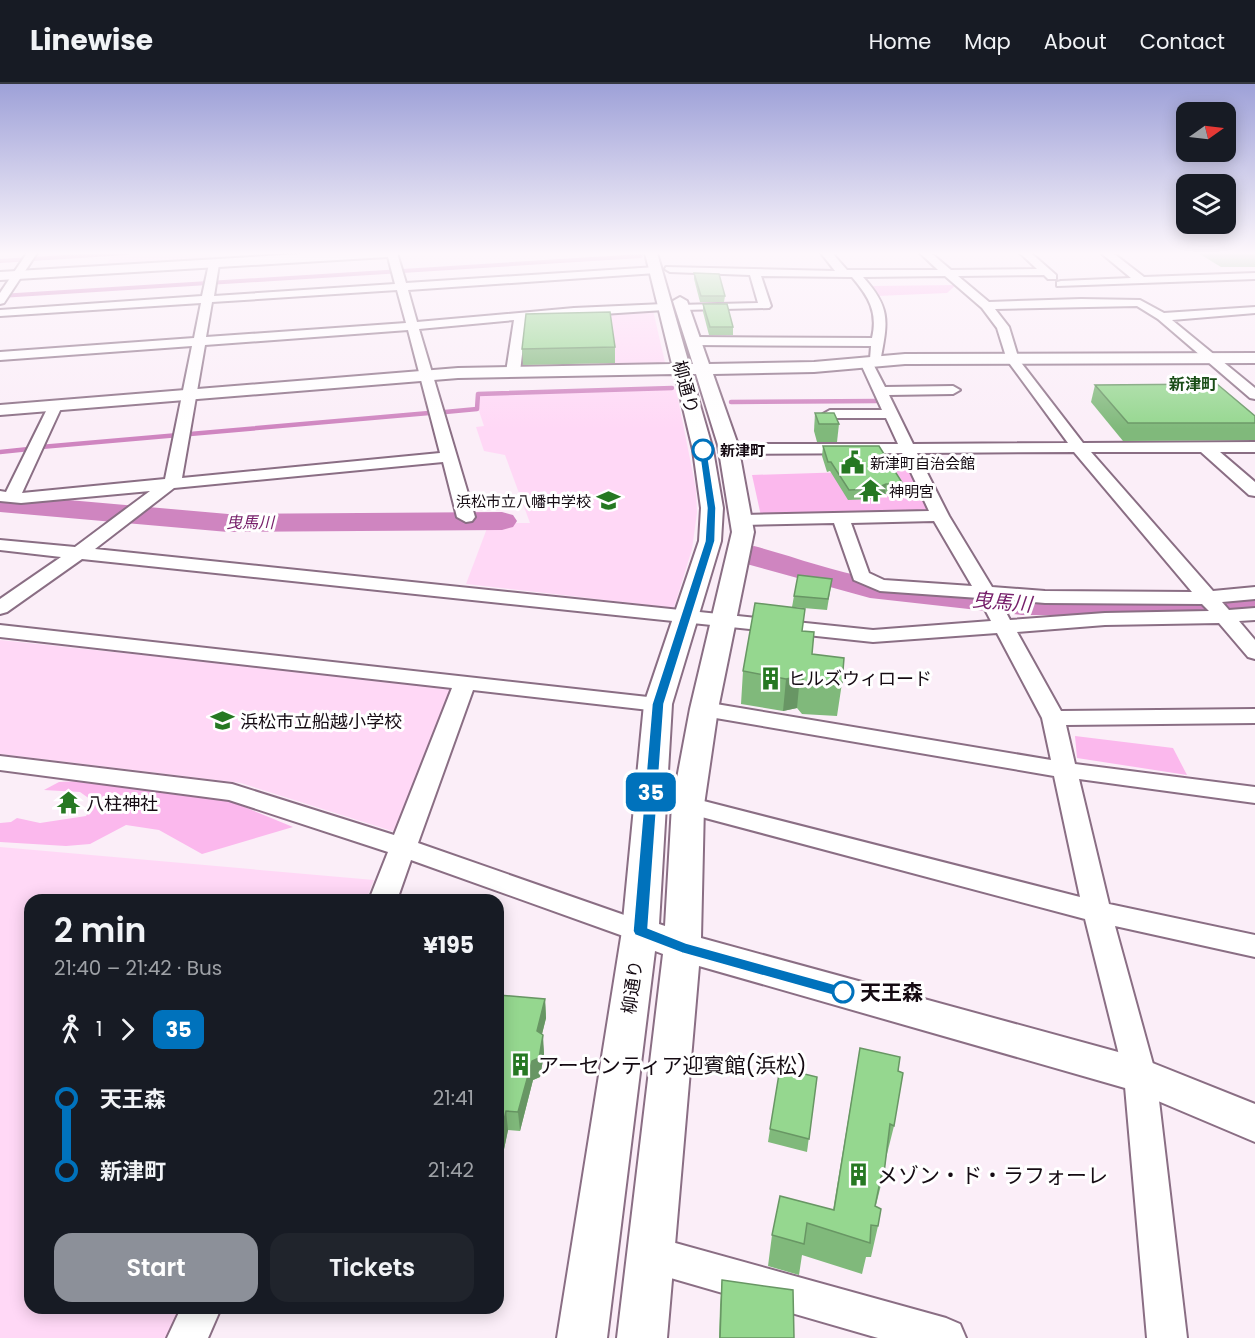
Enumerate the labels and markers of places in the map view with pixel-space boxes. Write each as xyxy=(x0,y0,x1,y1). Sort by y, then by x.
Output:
marker: 新津町 xyxy=(692,439,714,461)
place label: 新津町 xyxy=(720,440,765,461)
public building icon: 新津町自治会館 xyxy=(839,450,865,476)
place label: 新津町自治会館 xyxy=(870,453,975,474)
temple icon: 神明宮 xyxy=(858,478,884,504)
place label: 神明宮 xyxy=(889,481,934,502)
school or university icon: 浜松市立八幡中学校 xyxy=(596,488,622,514)
place label: 浜松市立八幡中学校 xyxy=(456,491,591,512)
building icon: ヒルズウィロード xyxy=(757,665,783,691)
place label: ヒルズウィロード xyxy=(788,666,932,691)
school or university icon: 浜松市立船越小学校 xyxy=(209,708,235,734)
place label: 浜松市立船越小学校 xyxy=(240,709,402,734)
temple icon: 八柱神社 xyxy=(55,790,81,816)
place label: 八柱神社 xyxy=(86,791,158,816)
place label: 天王森 xyxy=(860,978,923,1007)
marker: 天王森 xyxy=(832,981,854,1003)
place label: アーセンティア迎賓館(浜松) xyxy=(538,1051,807,1080)
building icon: アーセンティア迎賓館(浜松) xyxy=(507,1052,533,1078)
place label: メゾン・ド・ラフォーレ xyxy=(877,1161,1108,1190)
building icon: メゾン・ド・ラフォーレ xyxy=(846,1162,872,1188)

